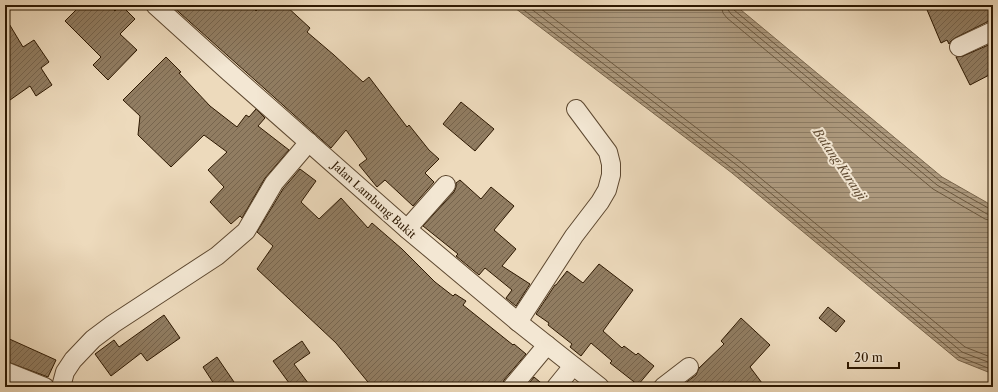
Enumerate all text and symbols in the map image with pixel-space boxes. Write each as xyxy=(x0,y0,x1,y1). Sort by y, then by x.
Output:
water label: Batang Kuranji xyxy=(810,124,870,204)
street label: Jalan Lambung Bukit xyxy=(327,157,419,242)
scale bar xyxy=(848,344,899,370)
text: 20 m xyxy=(854,350,883,365)

